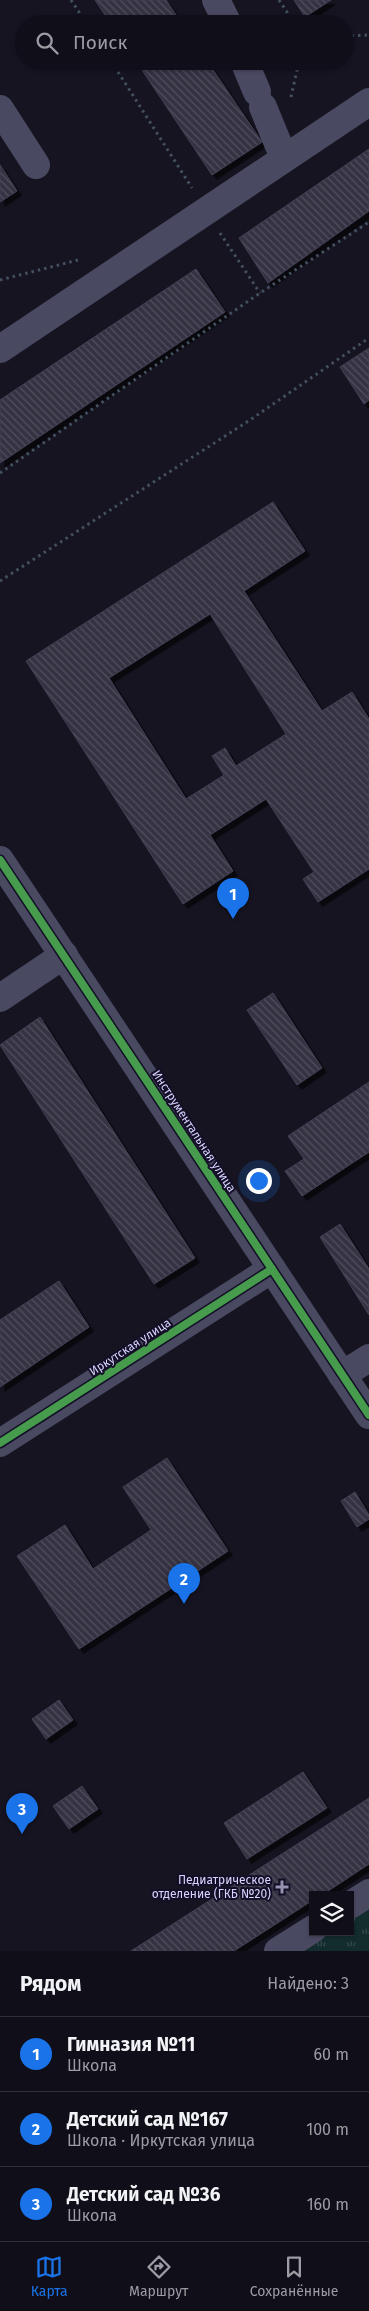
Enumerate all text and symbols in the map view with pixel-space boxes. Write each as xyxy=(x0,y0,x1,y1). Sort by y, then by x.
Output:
search box xyxy=(15,15,354,70)
icon: search xyxy=(33,29,61,57)
text: Поиск xyxy=(73,31,127,54)
pin: 1 xyxy=(217,878,249,919)
street label: Инструментальная улица xyxy=(149,1067,239,1195)
your location xyxy=(246,1168,272,1194)
street label: Иркутская улица xyxy=(87,1316,173,1378)
pin: 2 xyxy=(168,1563,200,1604)
pin: 3 xyxy=(6,1793,38,1834)
place label: Педиатрическое отделение (ГКБ №20) xyxy=(152,1873,271,1901)
marker: Педиатрическое отделение (ГКБ №20) xyxy=(275,1880,289,1894)
map controls xyxy=(309,1891,354,1936)
button: layers xyxy=(309,1891,354,1936)
text: Рядом xyxy=(20,1971,81,1997)
text: Найдено: 3 xyxy=(267,1974,349,1993)
text: Гимназия №11 xyxy=(67,2033,195,2056)
text: 1 xyxy=(32,2045,40,2064)
text: 60 m xyxy=(314,2045,349,2064)
text: Школа xyxy=(67,2056,117,2075)
text: Детский сад №167 xyxy=(67,2108,228,2131)
text: 2 xyxy=(32,2120,40,2139)
text: 100 m xyxy=(306,2120,349,2139)
text: Школа · Иркутская улица xyxy=(67,2131,255,2150)
text: Детский сад №36 xyxy=(67,2183,220,2206)
text: 3 xyxy=(32,2195,40,2214)
text: 160 m xyxy=(307,2195,349,2214)
text: Школа xyxy=(67,2206,117,2225)
tab: Карта xyxy=(31,2253,68,2300)
tab: Маршрут xyxy=(129,2253,188,2300)
tab: Сохранённые xyxy=(250,2253,338,2300)

